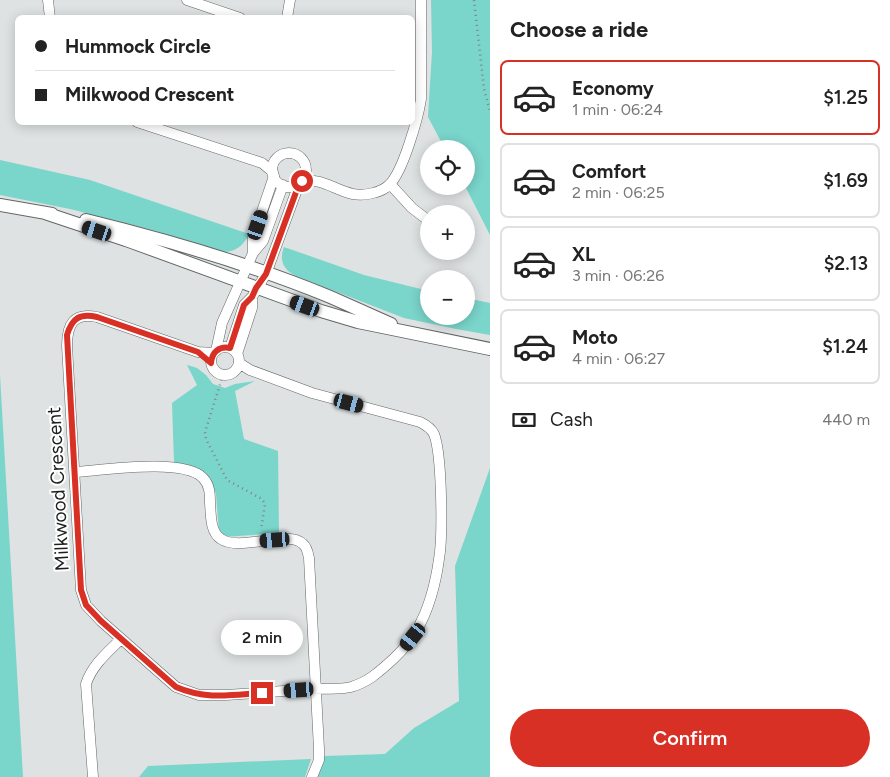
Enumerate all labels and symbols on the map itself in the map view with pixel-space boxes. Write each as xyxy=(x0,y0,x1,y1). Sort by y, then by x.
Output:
route start xyxy=(291,170,313,192)
car xyxy=(246,208,269,242)
car xyxy=(80,219,113,243)
car xyxy=(288,294,321,318)
car xyxy=(332,392,365,414)
street label: Milkwood Crescent xyxy=(42,406,74,572)
car xyxy=(259,531,290,549)
callout: 2 min xyxy=(221,620,303,656)
car xyxy=(397,621,428,653)
car xyxy=(283,681,314,699)
route end xyxy=(251,682,273,704)

